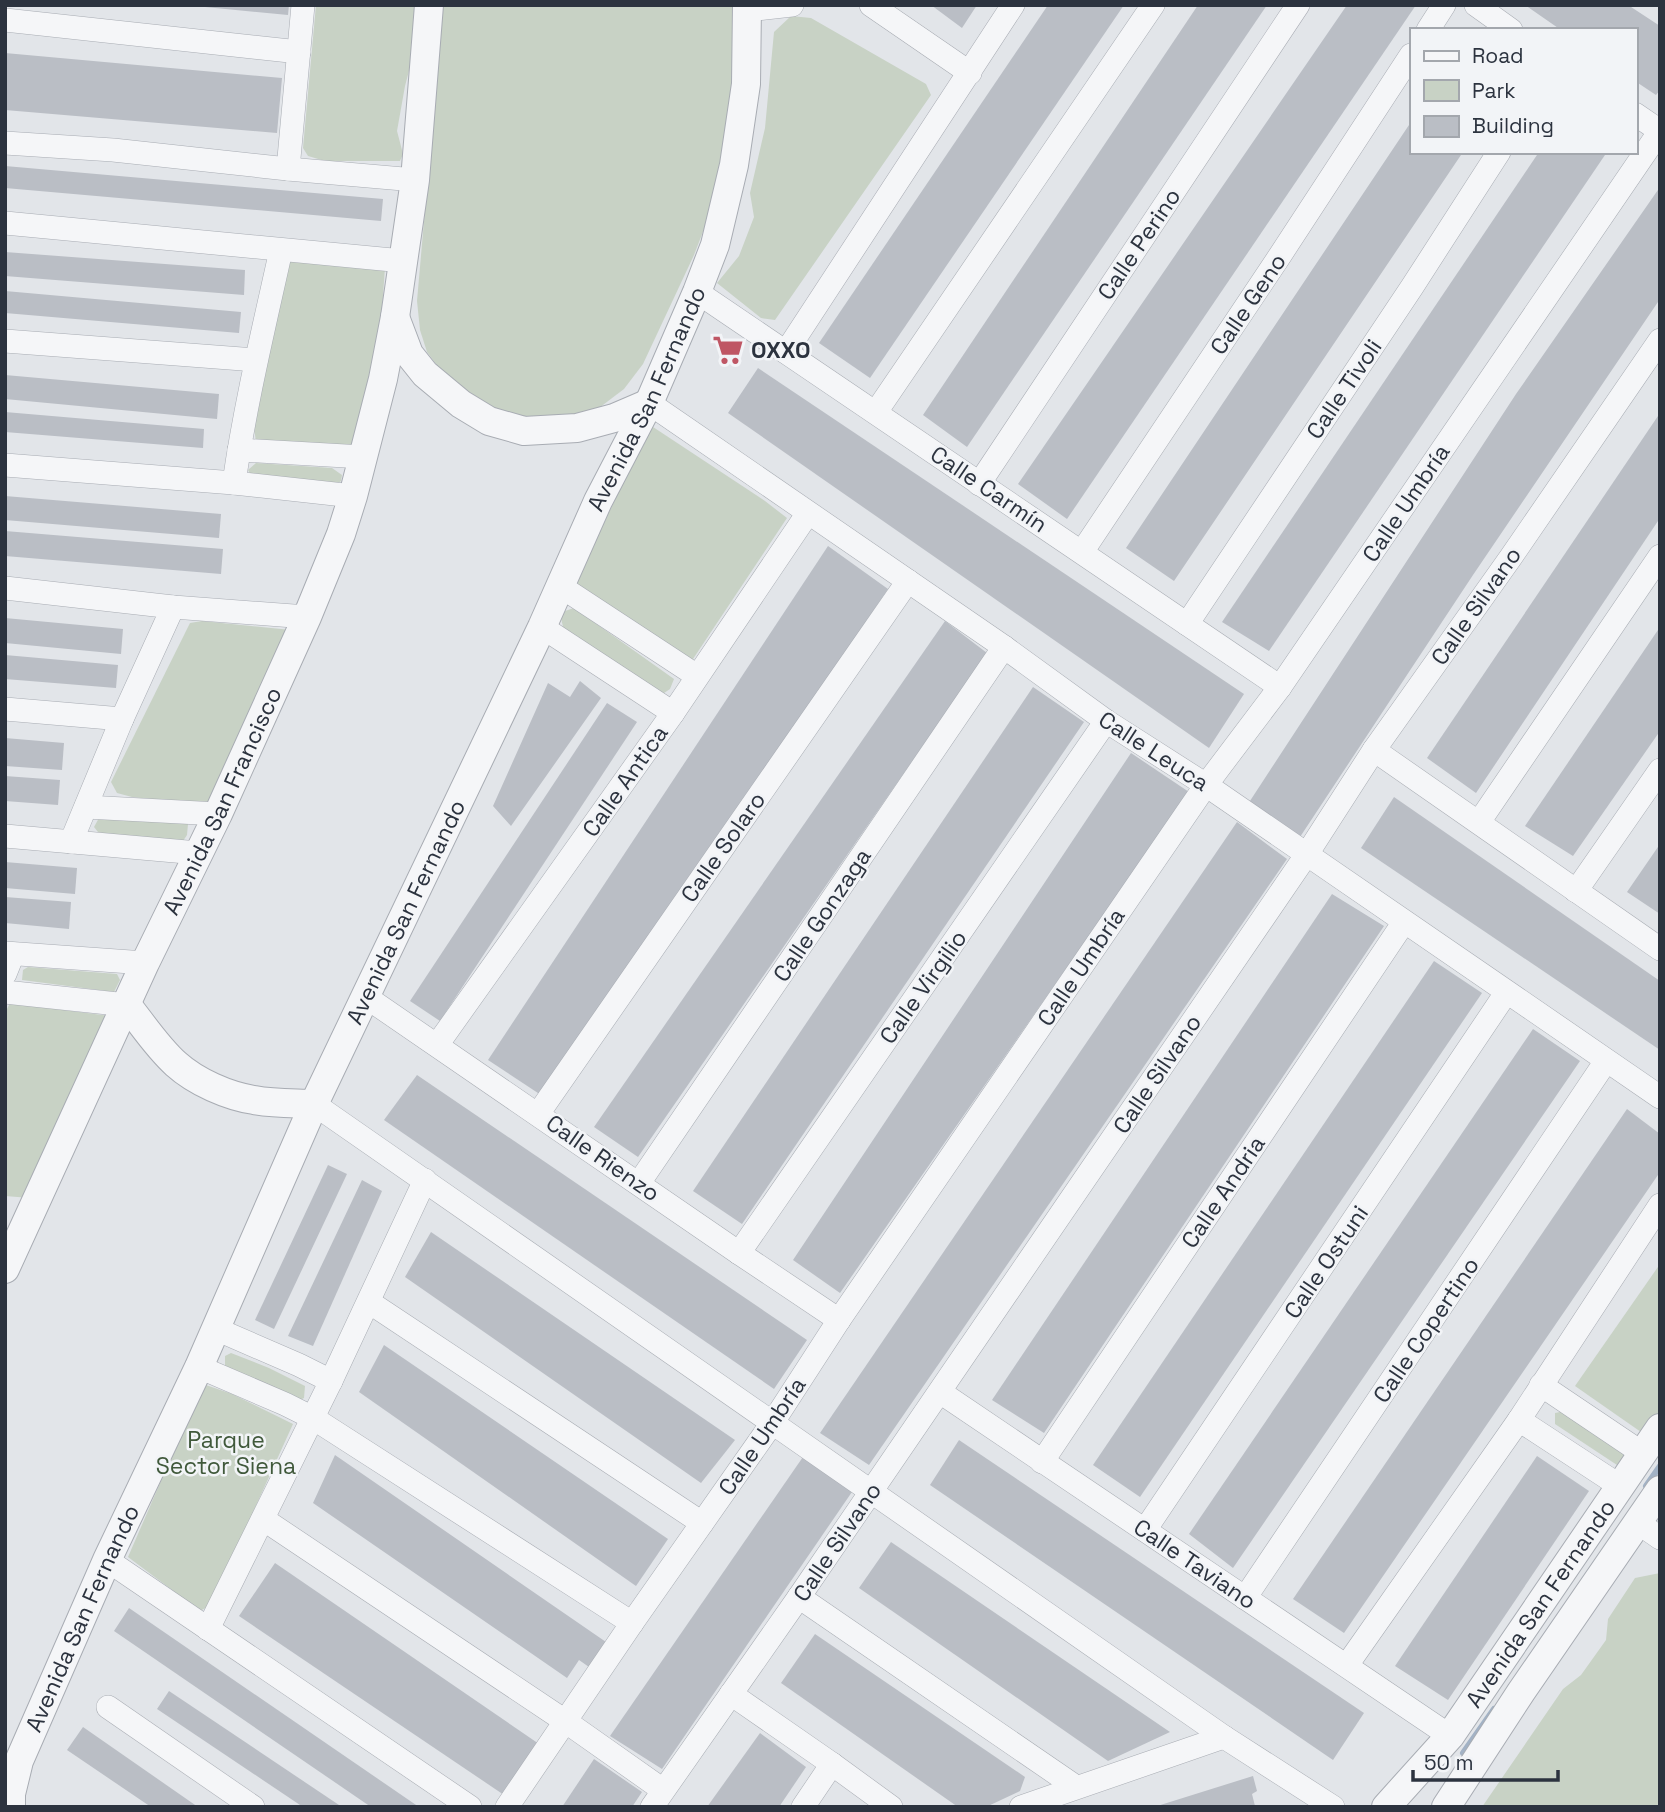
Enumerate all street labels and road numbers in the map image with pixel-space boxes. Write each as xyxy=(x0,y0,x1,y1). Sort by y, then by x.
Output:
street label: Calle Perino xyxy=(1091,182,1187,306)
street label: Calle Geno xyxy=(1203,248,1293,360)
street label: Avenida San Fernando xyxy=(580,282,713,516)
street label: Calle Tivoli xyxy=(1300,333,1388,445)
street label: Calle Umbría xyxy=(1355,438,1457,568)
street label: Calle Carmín xyxy=(925,439,1053,539)
street label: Calle Silvano xyxy=(1424,541,1528,671)
street label: Avenida San Francisco xyxy=(156,682,288,920)
street label: Calle Leuca xyxy=(1093,704,1215,798)
street label: Calle Antica xyxy=(575,719,675,843)
street label: Calle Solaro xyxy=(674,786,772,908)
street label: Avenida San Fernando xyxy=(339,795,472,1029)
street label: Calle Gonzaga xyxy=(766,842,878,988)
street label: Calle Umbría xyxy=(1030,902,1132,1032)
street label: Calle Virgilio xyxy=(873,924,973,1050)
street label: Calle Silvano xyxy=(1106,1009,1208,1139)
street label: Calle Rienzo xyxy=(540,1108,666,1208)
street label: Calle Andria xyxy=(1174,1130,1272,1254)
street label: Calle Ostuni xyxy=(1277,1200,1375,1324)
street label: Calle Copertino xyxy=(1366,1251,1486,1409)
street label: Calle Umbría xyxy=(711,1371,813,1501)
street label: Calle Silvano xyxy=(786,1477,888,1607)
street label: Avenida San Fernando xyxy=(1459,1493,1622,1713)
street label: Avenida San Fernando xyxy=(19,1500,146,1737)
street label: Calle Taviano xyxy=(1128,1512,1262,1616)

